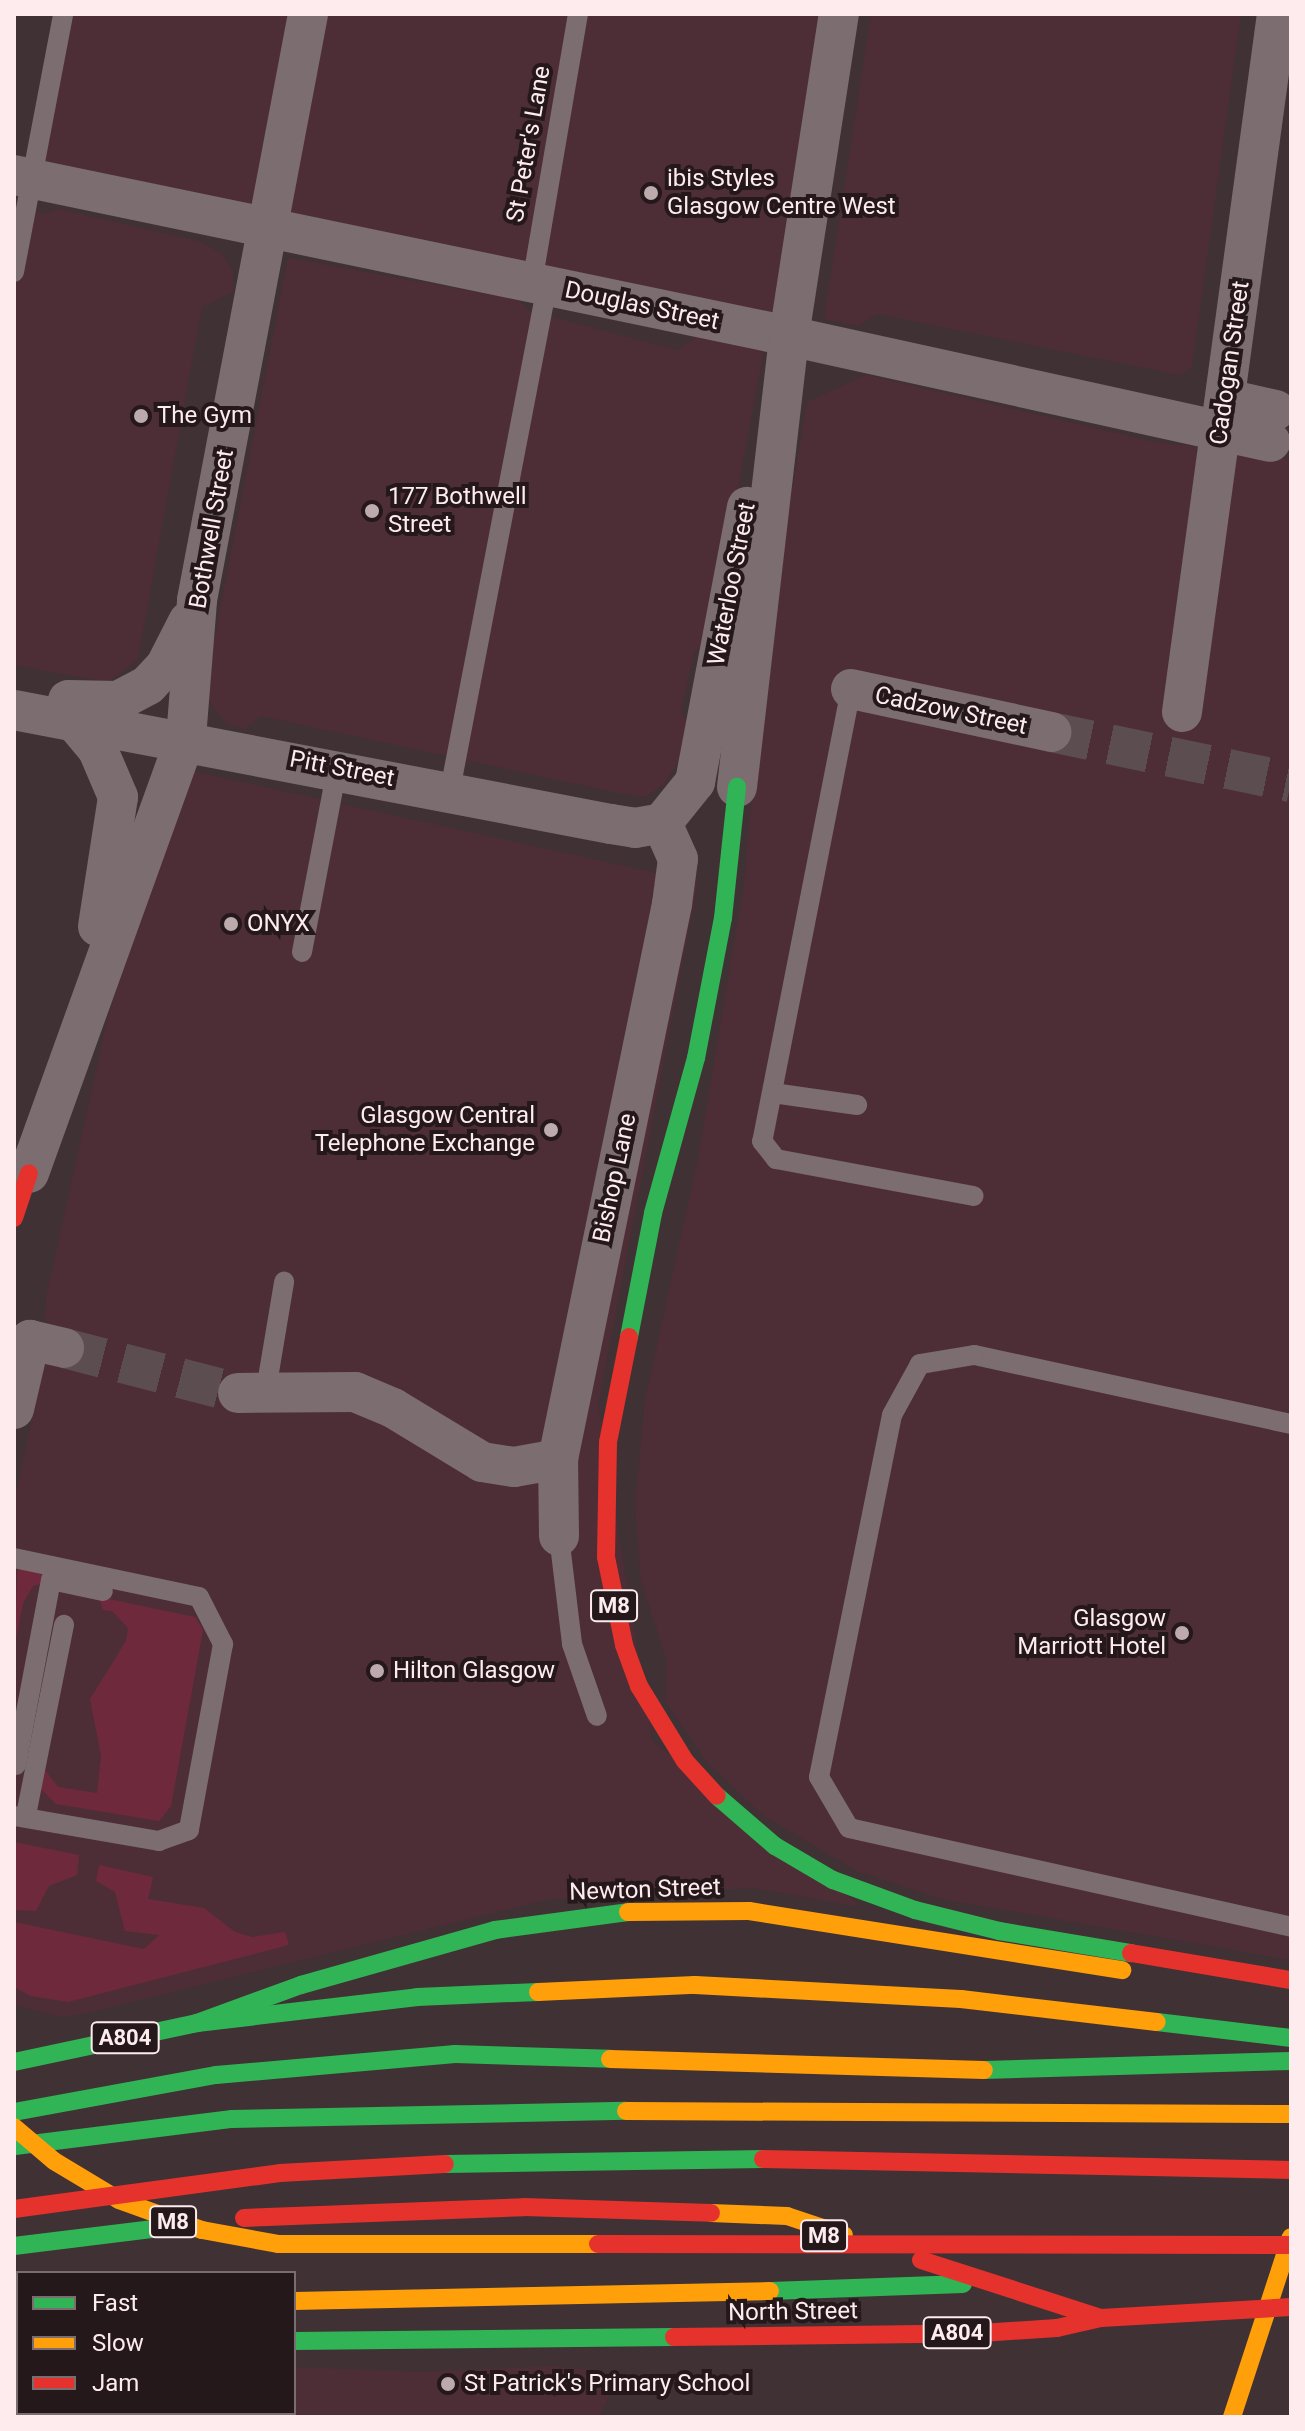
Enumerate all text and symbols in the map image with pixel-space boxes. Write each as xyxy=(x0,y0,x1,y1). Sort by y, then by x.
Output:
street label: St Peter's Lane xyxy=(501,64,557,224)
place label: ibis Styles Glasgow Centre West xyxy=(667,165,896,221)
marker: ibis Styles Glasgow Centre West xyxy=(642,184,660,202)
street label: Douglas Street xyxy=(562,276,722,336)
street label: Cadogan Street xyxy=(1204,279,1256,447)
place label: The Gym xyxy=(157,402,252,430)
marker: The Gym xyxy=(132,407,150,425)
street label: Bothwell Street xyxy=(184,447,240,611)
place label: 177 Bothwell Street xyxy=(388,483,527,539)
street label: Waterloo Street xyxy=(702,500,762,668)
marker: 177 Bothwell Street xyxy=(363,502,381,520)
street label: Cadzow Street xyxy=(872,681,1030,741)
street label: Pitt Street xyxy=(287,745,397,793)
place label: ONYX xyxy=(247,910,310,938)
marker: ONYX xyxy=(222,915,240,933)
place label: Glasgow Central Telephone Exchange xyxy=(315,1102,535,1158)
street label: Bishop Lane xyxy=(587,1111,643,1245)
marker: Glasgow Central Telephone Exchange xyxy=(542,1121,560,1139)
road number: M8 xyxy=(590,1588,638,1624)
place label: Glasgow Marriott Hotel xyxy=(1017,1605,1166,1661)
marker: Glasgow Marriott Hotel xyxy=(1173,1624,1191,1642)
place label: Hilton Glasgow xyxy=(393,1657,555,1685)
marker: Hilton Glasgow xyxy=(368,1662,386,1680)
street label: Newton Street xyxy=(569,1873,721,1907)
road number: A804 xyxy=(89,2020,161,2056)
road number: M8 xyxy=(149,2204,197,2240)
road number: M8 xyxy=(800,2218,848,2254)
legend xyxy=(16,2271,296,2415)
text: Fast xyxy=(92,2289,138,2317)
street label: North Street xyxy=(728,2296,858,2328)
road number: A804 xyxy=(921,2315,993,2351)
text: Slow xyxy=(92,2329,144,2357)
text: Jam xyxy=(92,2369,139,2397)
place label: St Patrick's Primary School xyxy=(464,2370,750,2398)
marker: St Patrick's Primary School xyxy=(439,2375,457,2393)

